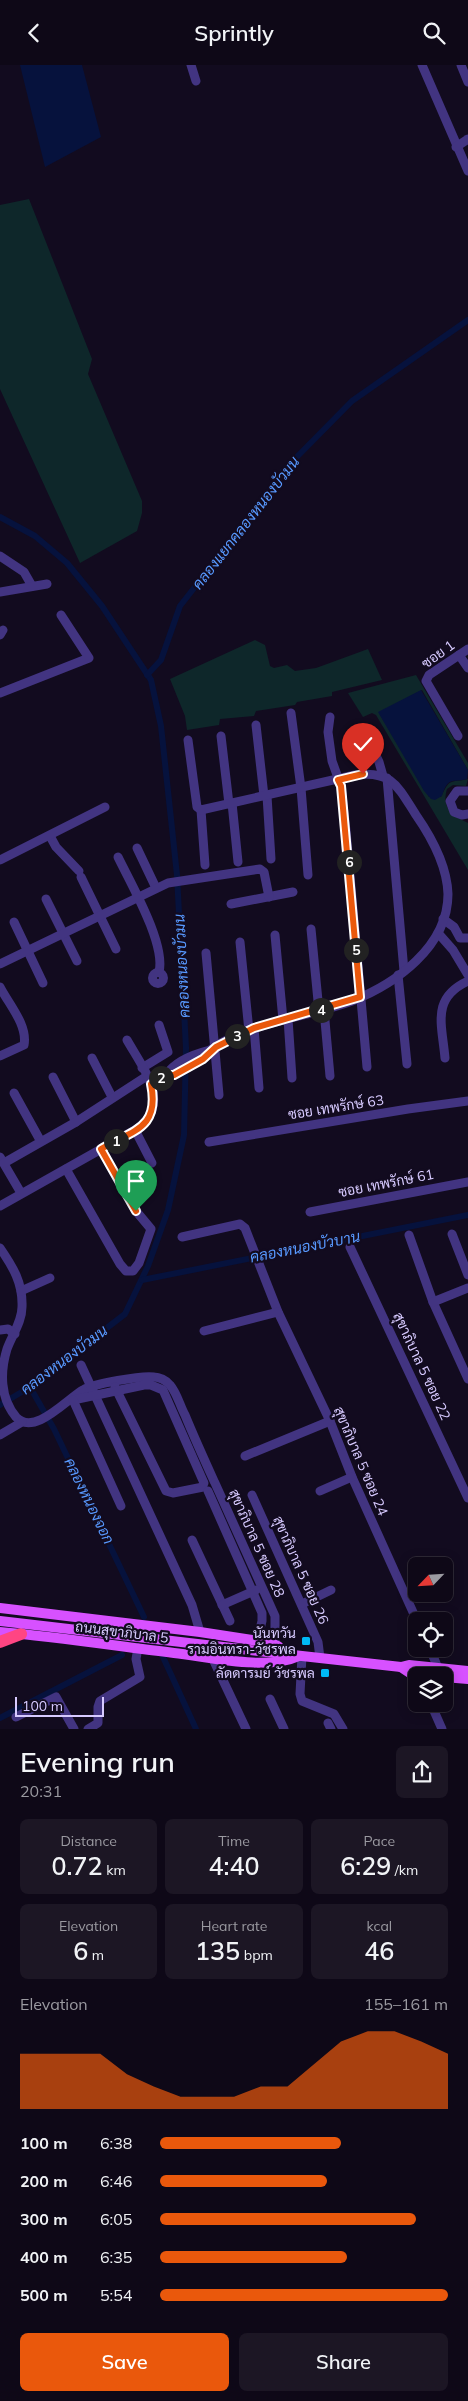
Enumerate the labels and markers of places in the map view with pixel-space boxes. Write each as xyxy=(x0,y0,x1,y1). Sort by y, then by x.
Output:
pin xyxy=(342,723,384,774)
pin: 6 xyxy=(336,849,362,875)
pin: 5 xyxy=(344,937,368,963)
pin: 4 xyxy=(308,997,334,1023)
pin: 3 xyxy=(224,1023,250,1049)
pin: 2 xyxy=(148,1065,174,1091)
pin: 1 xyxy=(104,1129,128,1153)
pin xyxy=(115,1160,157,1211)
place label: นันทวัน รามอินทรา-วัชรพล xyxy=(187,1624,296,1658)
marker: นันทวัน รามอินทรา-วัชรพล xyxy=(300,1635,312,1647)
place label: ลัดดารมย์ วัชรพล xyxy=(216,1664,315,1682)
marker: ลัดดารมย์ วัชรพล xyxy=(319,1667,331,1679)

